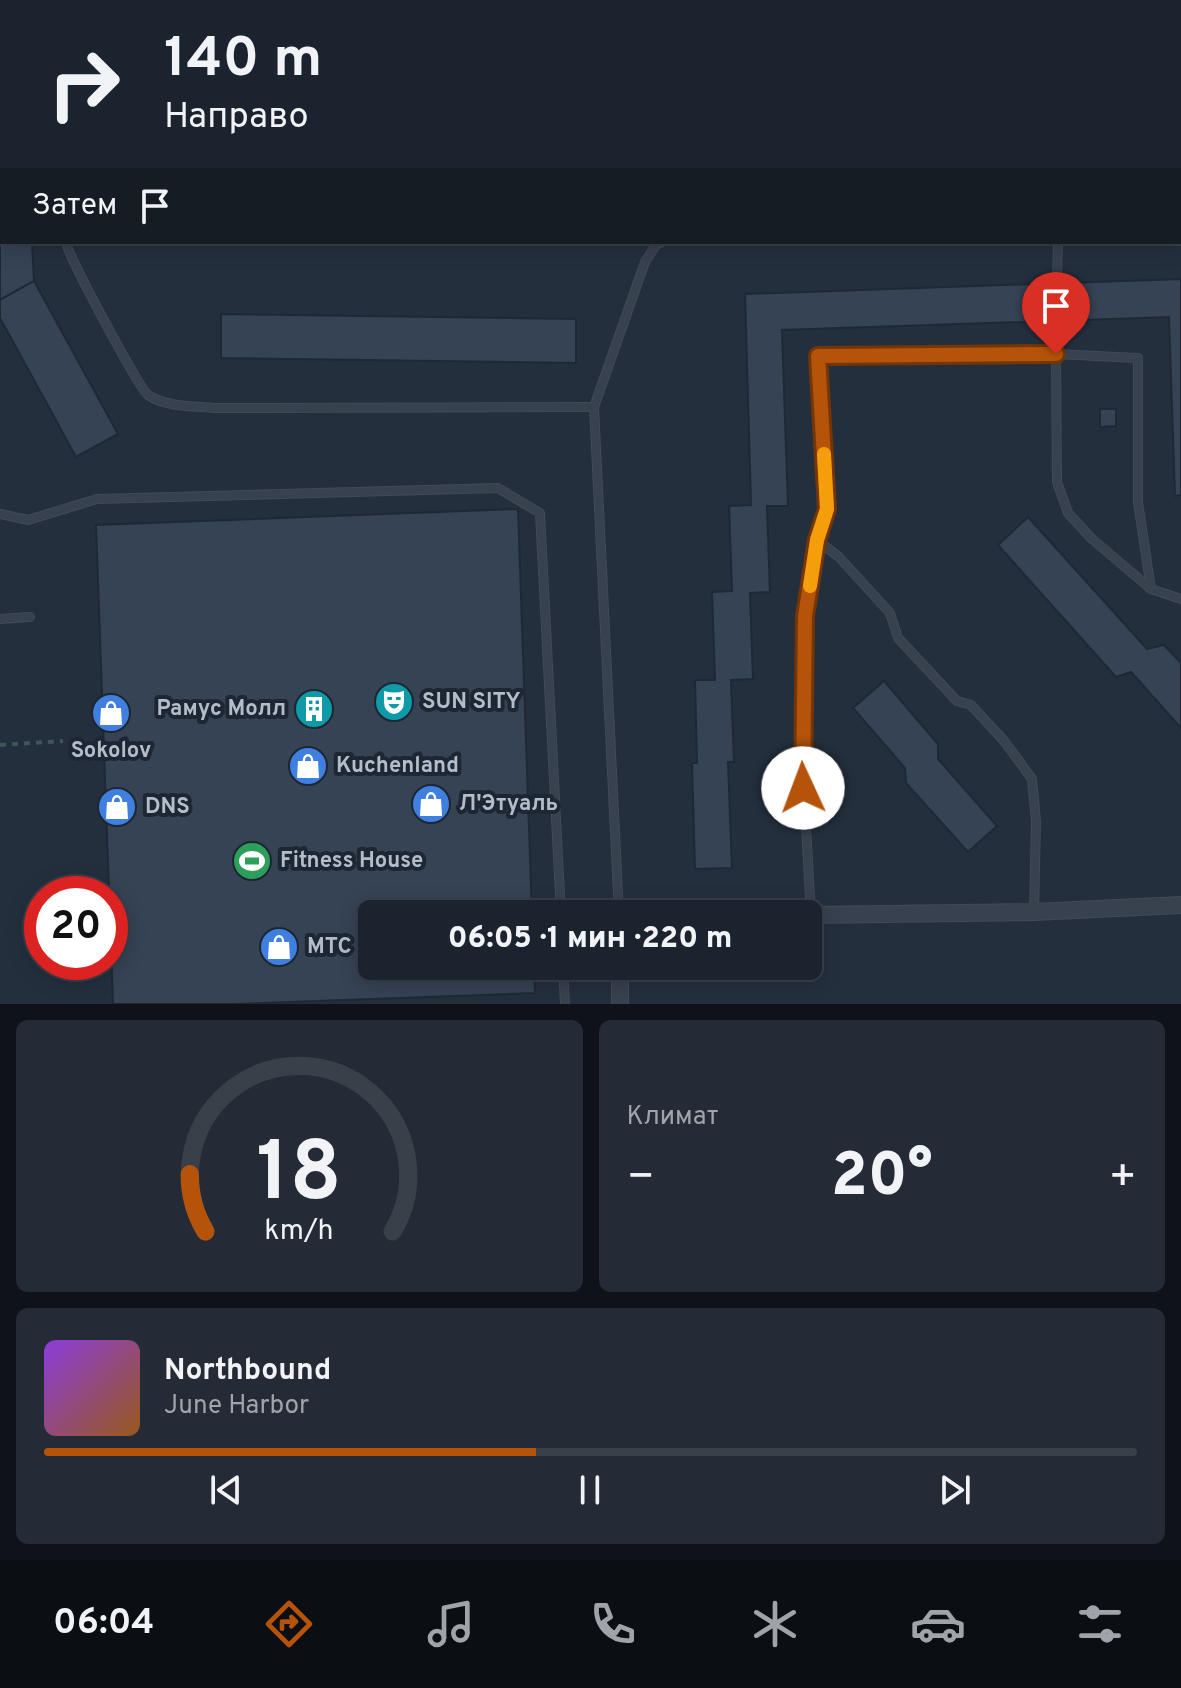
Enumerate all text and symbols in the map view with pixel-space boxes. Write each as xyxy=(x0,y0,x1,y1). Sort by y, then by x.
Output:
text: 140 m xyxy=(164,26,322,96)
icon: right xyxy=(32,32,136,136)
text: Направо xyxy=(164,95,309,141)
icon: arrive xyxy=(133,184,177,228)
text: Затем xyxy=(32,188,117,225)
pin xyxy=(1022,272,1090,354)
icon: arrive xyxy=(1034,284,1078,328)
theatre icon: SUN SITY xyxy=(373,681,415,723)
building icon: Рамус Молл xyxy=(293,688,335,730)
place label: SUN SITY xyxy=(422,689,521,716)
shop icon: Sokolov xyxy=(90,692,132,734)
place label: Рамус Молл xyxy=(157,696,286,723)
place label: Sokolov xyxy=(71,738,151,765)
shop icon: Kuchenland xyxy=(287,745,329,787)
position arrow xyxy=(761,746,845,830)
place label: Kuchenland xyxy=(336,753,459,780)
shop icon: Л'Этуаль xyxy=(410,783,452,825)
shop icon: DNS xyxy=(96,786,138,828)
place label: Л'Этуаль xyxy=(459,791,558,818)
place label: DNS xyxy=(145,794,190,821)
sports icon: Fitness House xyxy=(231,840,273,882)
place label: Fitness House xyxy=(280,848,423,875)
speed limit sign: 20 xyxy=(24,876,128,980)
text: 06:05 · 1 мин · 220 m xyxy=(448,921,732,958)
shop icon: МТС xyxy=(258,926,300,968)
place label: МТС xyxy=(307,934,352,961)
text: Климат xyxy=(627,1101,718,1134)
text: 18 xyxy=(256,1125,342,1230)
text: 20° xyxy=(831,1141,933,1217)
text: − xyxy=(627,1151,655,1207)
text: + xyxy=(1109,1151,1137,1207)
text: km/h xyxy=(265,1214,334,1250)
text: Northbound xyxy=(164,1353,331,1390)
text: June Harbor xyxy=(164,1390,309,1423)
icon: previous xyxy=(204,1468,248,1512)
icon: pause xyxy=(568,1468,612,1512)
icon: next xyxy=(933,1468,977,1512)
icon: directions xyxy=(261,1596,317,1652)
icon: music xyxy=(423,1596,479,1652)
icon: phone xyxy=(585,1596,641,1652)
icon: climate xyxy=(747,1596,803,1652)
icon: car xyxy=(910,1596,966,1652)
icon: filters xyxy=(1072,1596,1128,1652)
text: 06:04 xyxy=(53,1601,154,1647)

